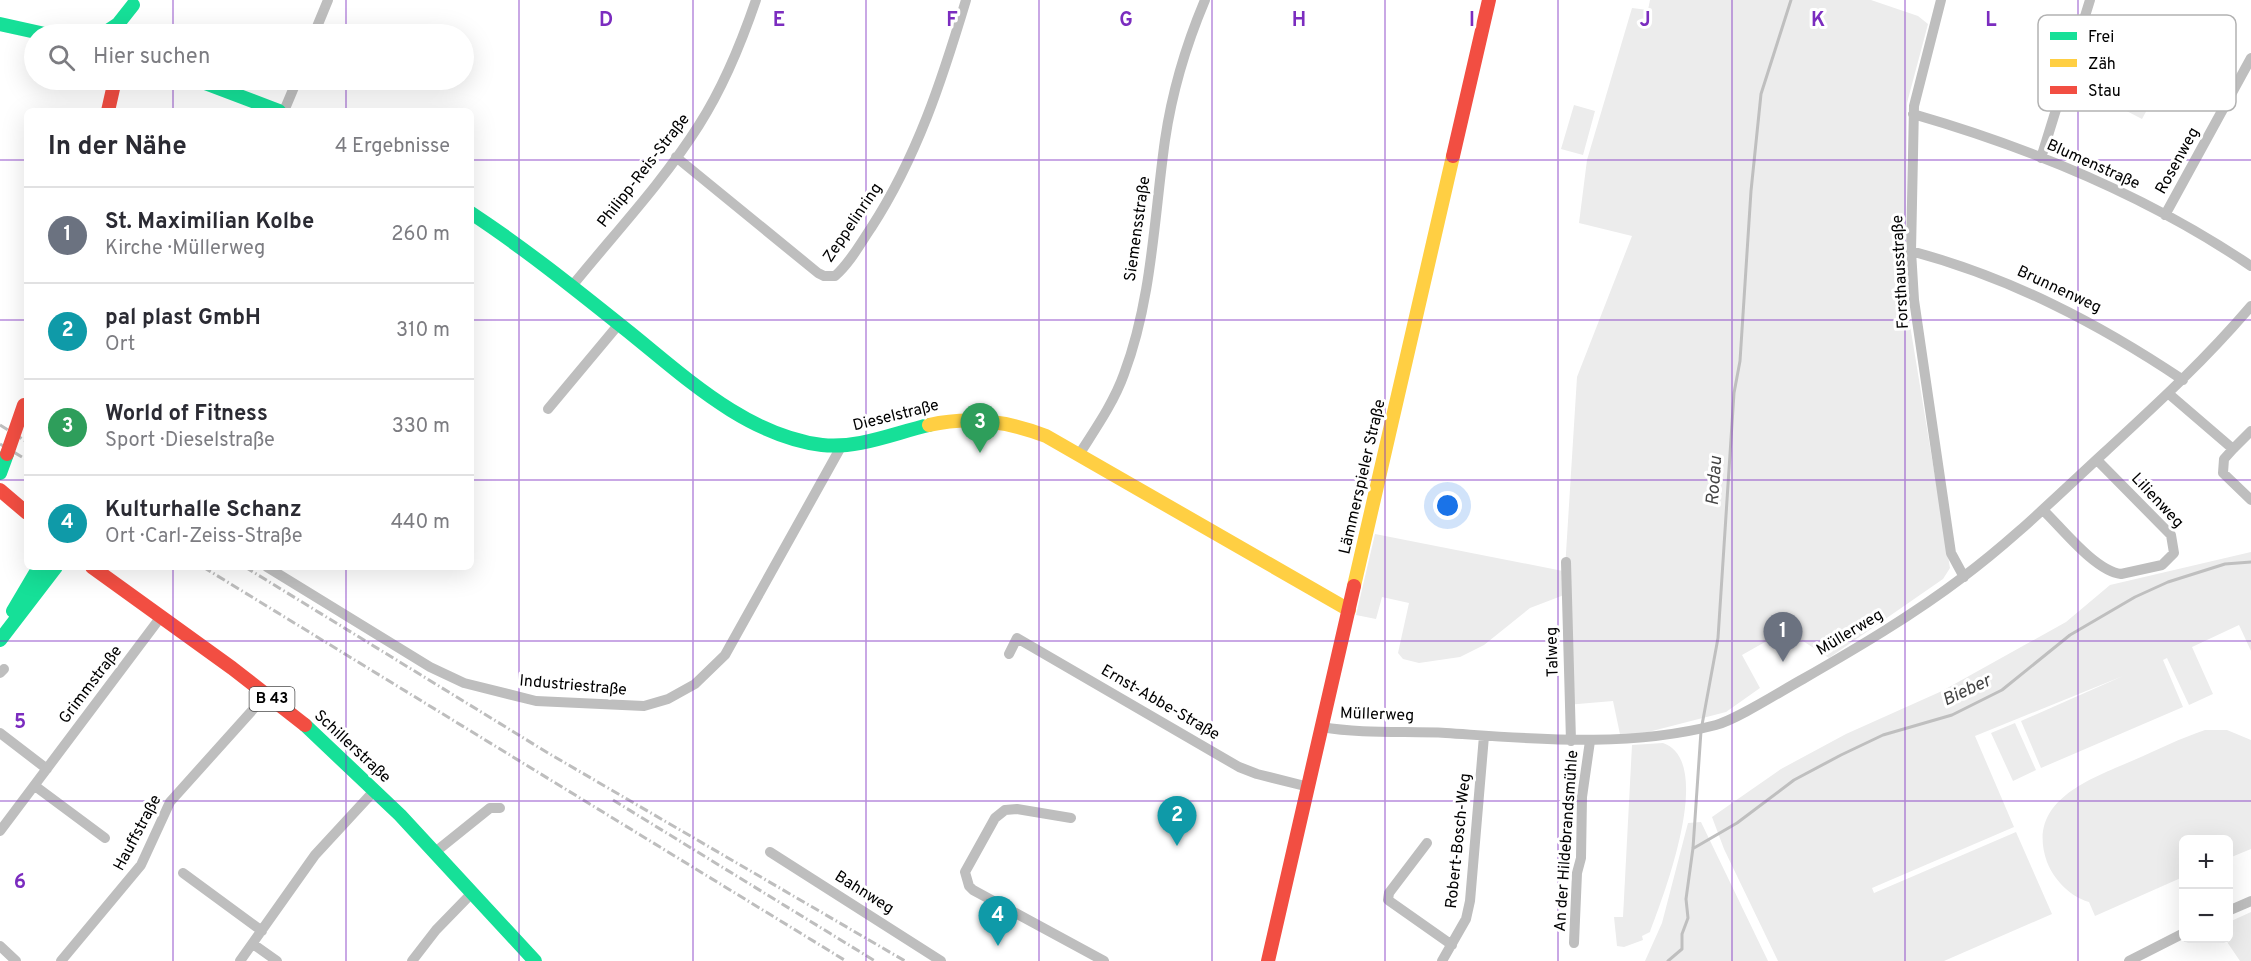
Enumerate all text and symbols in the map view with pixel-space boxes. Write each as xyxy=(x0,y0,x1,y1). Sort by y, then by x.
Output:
text: D xyxy=(599,8,613,34)
text: E xyxy=(773,8,785,34)
text: F xyxy=(946,8,958,34)
text: G xyxy=(1119,8,1133,34)
text: H xyxy=(1292,8,1306,34)
text: I xyxy=(1469,8,1475,34)
text: J xyxy=(1639,8,1651,34)
text: K xyxy=(1811,8,1825,34)
text: L xyxy=(1985,8,1997,34)
legend xyxy=(2038,15,2236,111)
search box xyxy=(24,24,474,90)
text: Frei xyxy=(2088,28,2114,48)
icon: search xyxy=(45,41,78,74)
text: Hier suchen xyxy=(93,44,210,71)
text: Zäh xyxy=(2088,55,2116,75)
text: Stau xyxy=(2088,82,2121,102)
street label: Philipp-Reis-Straße xyxy=(593,110,695,232)
street label: Rosenweg xyxy=(2152,124,2204,198)
text: In der Nähe xyxy=(48,131,187,164)
text: 4 Ergebnisse xyxy=(335,134,450,160)
street label: Blumenstraße xyxy=(2043,136,2143,194)
street label: Siemensstraße xyxy=(1121,175,1155,283)
street label: Zeppelinring xyxy=(819,179,887,267)
text: St. Maximilian Kolbe xyxy=(105,209,314,236)
street label: Forsthausstraße xyxy=(1888,214,1914,330)
text: 1 xyxy=(64,222,72,248)
text: 260 m xyxy=(391,222,450,248)
text: Kirche · Müllerweg xyxy=(105,236,265,262)
street label: Brunnenweg xyxy=(2014,262,2104,318)
text: pal plast GmbH xyxy=(105,305,261,332)
text: 2 xyxy=(61,318,74,344)
text: 310 m xyxy=(396,318,450,344)
text: Ort xyxy=(105,332,135,358)
street label: Dieselstraße xyxy=(851,396,941,436)
street label: Lämmerspieler Straße xyxy=(1335,398,1391,556)
text: World of Fitness xyxy=(105,401,268,428)
pin: 3 xyxy=(960,404,1000,453)
text: 3 xyxy=(62,414,74,440)
text: 330 m xyxy=(392,414,450,440)
text: Sport · Dieselstraße xyxy=(105,428,275,454)
water label: Rodau xyxy=(1702,455,1728,507)
street label: Lilienweg xyxy=(2126,469,2188,533)
your location xyxy=(1433,491,1462,520)
text: Kulturhalle Schanz xyxy=(105,497,302,524)
text: 4 xyxy=(61,510,74,536)
text: 440 m xyxy=(391,510,450,536)
text: Ort · Carl-Zeiss-Straße xyxy=(105,524,302,550)
street label: Müllerweg xyxy=(1813,605,1887,661)
pin: 1 xyxy=(1764,612,1802,662)
street label: Talweg xyxy=(1542,627,1564,677)
street label: Grimmstraße xyxy=(55,642,127,728)
street label: Ernst-Abbe-Straße xyxy=(1097,661,1223,745)
water label: Bieber xyxy=(1939,669,1997,712)
street label: Industriestraße xyxy=(518,671,628,701)
road number: B 43 xyxy=(250,687,294,711)
street label: Müllerweg xyxy=(1339,704,1415,726)
street label: Schillerstraße xyxy=(309,706,395,788)
text: 5 xyxy=(14,710,26,736)
street label: An der Hildebrandsmühle xyxy=(1551,750,1583,932)
street label: Robert-Bosch-Weg xyxy=(1442,772,1476,910)
street label: Hauffstraße xyxy=(110,791,166,875)
pin: 2 xyxy=(1158,796,1196,846)
map controls xyxy=(2179,835,2233,943)
button: + xyxy=(2179,835,2233,889)
street label: Bahnweg xyxy=(831,867,897,919)
text: 6 xyxy=(14,870,26,896)
button: − xyxy=(2179,889,2233,943)
pin: 4 xyxy=(978,896,1018,946)

